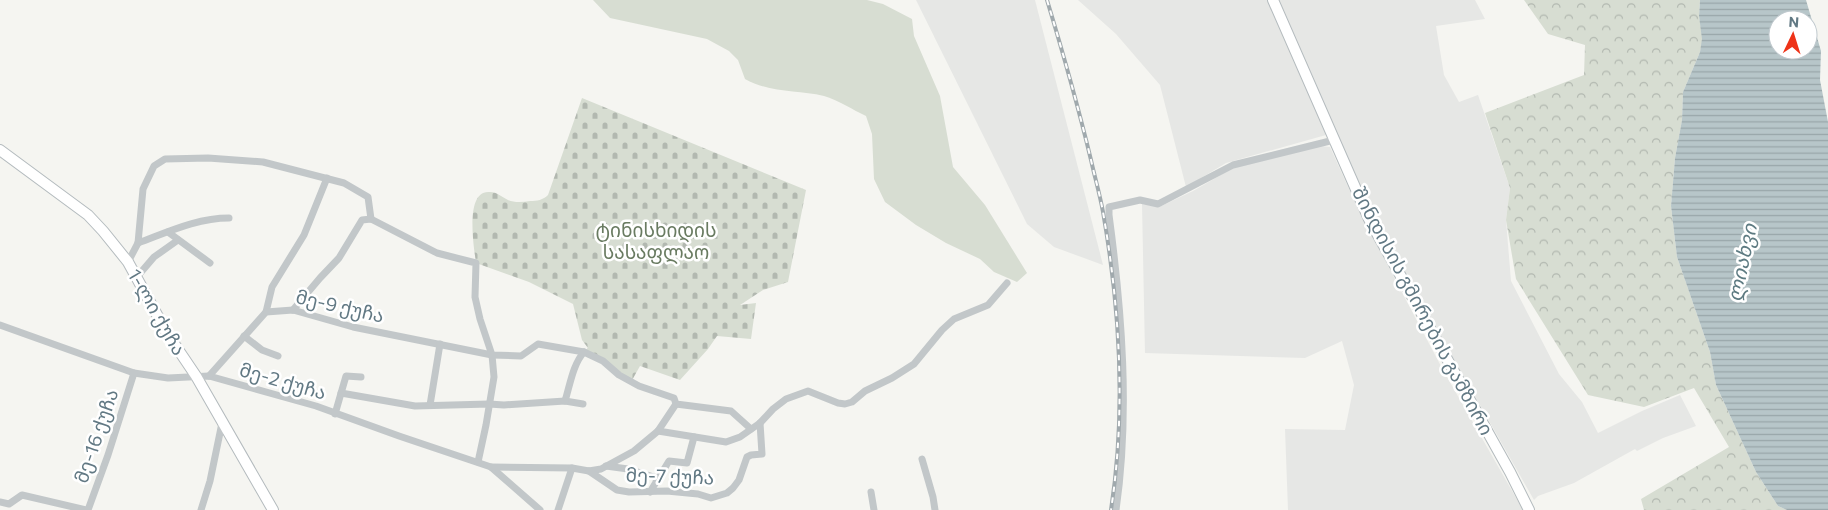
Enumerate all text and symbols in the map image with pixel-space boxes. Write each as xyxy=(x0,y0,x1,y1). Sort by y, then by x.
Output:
north arrow xyxy=(1768,10,1818,60)
text: N xyxy=(1788,13,1800,30)
street label: შინდისის გმირების გამზირი xyxy=(1346,183,1499,440)
park label: ტინისხიდის სასაფლაო xyxy=(596,218,716,265)
water label: ლიახვი xyxy=(1721,220,1762,304)
street label: 1-ლი ქუჩა xyxy=(122,265,191,360)
street label: მე-9 ქუჩა xyxy=(294,284,386,328)
street label: მე-2 ქუჩა xyxy=(237,357,329,405)
street label: მე-16 ქუჩა xyxy=(69,386,123,486)
street label: მე-7 ქუჩა xyxy=(625,462,715,490)

